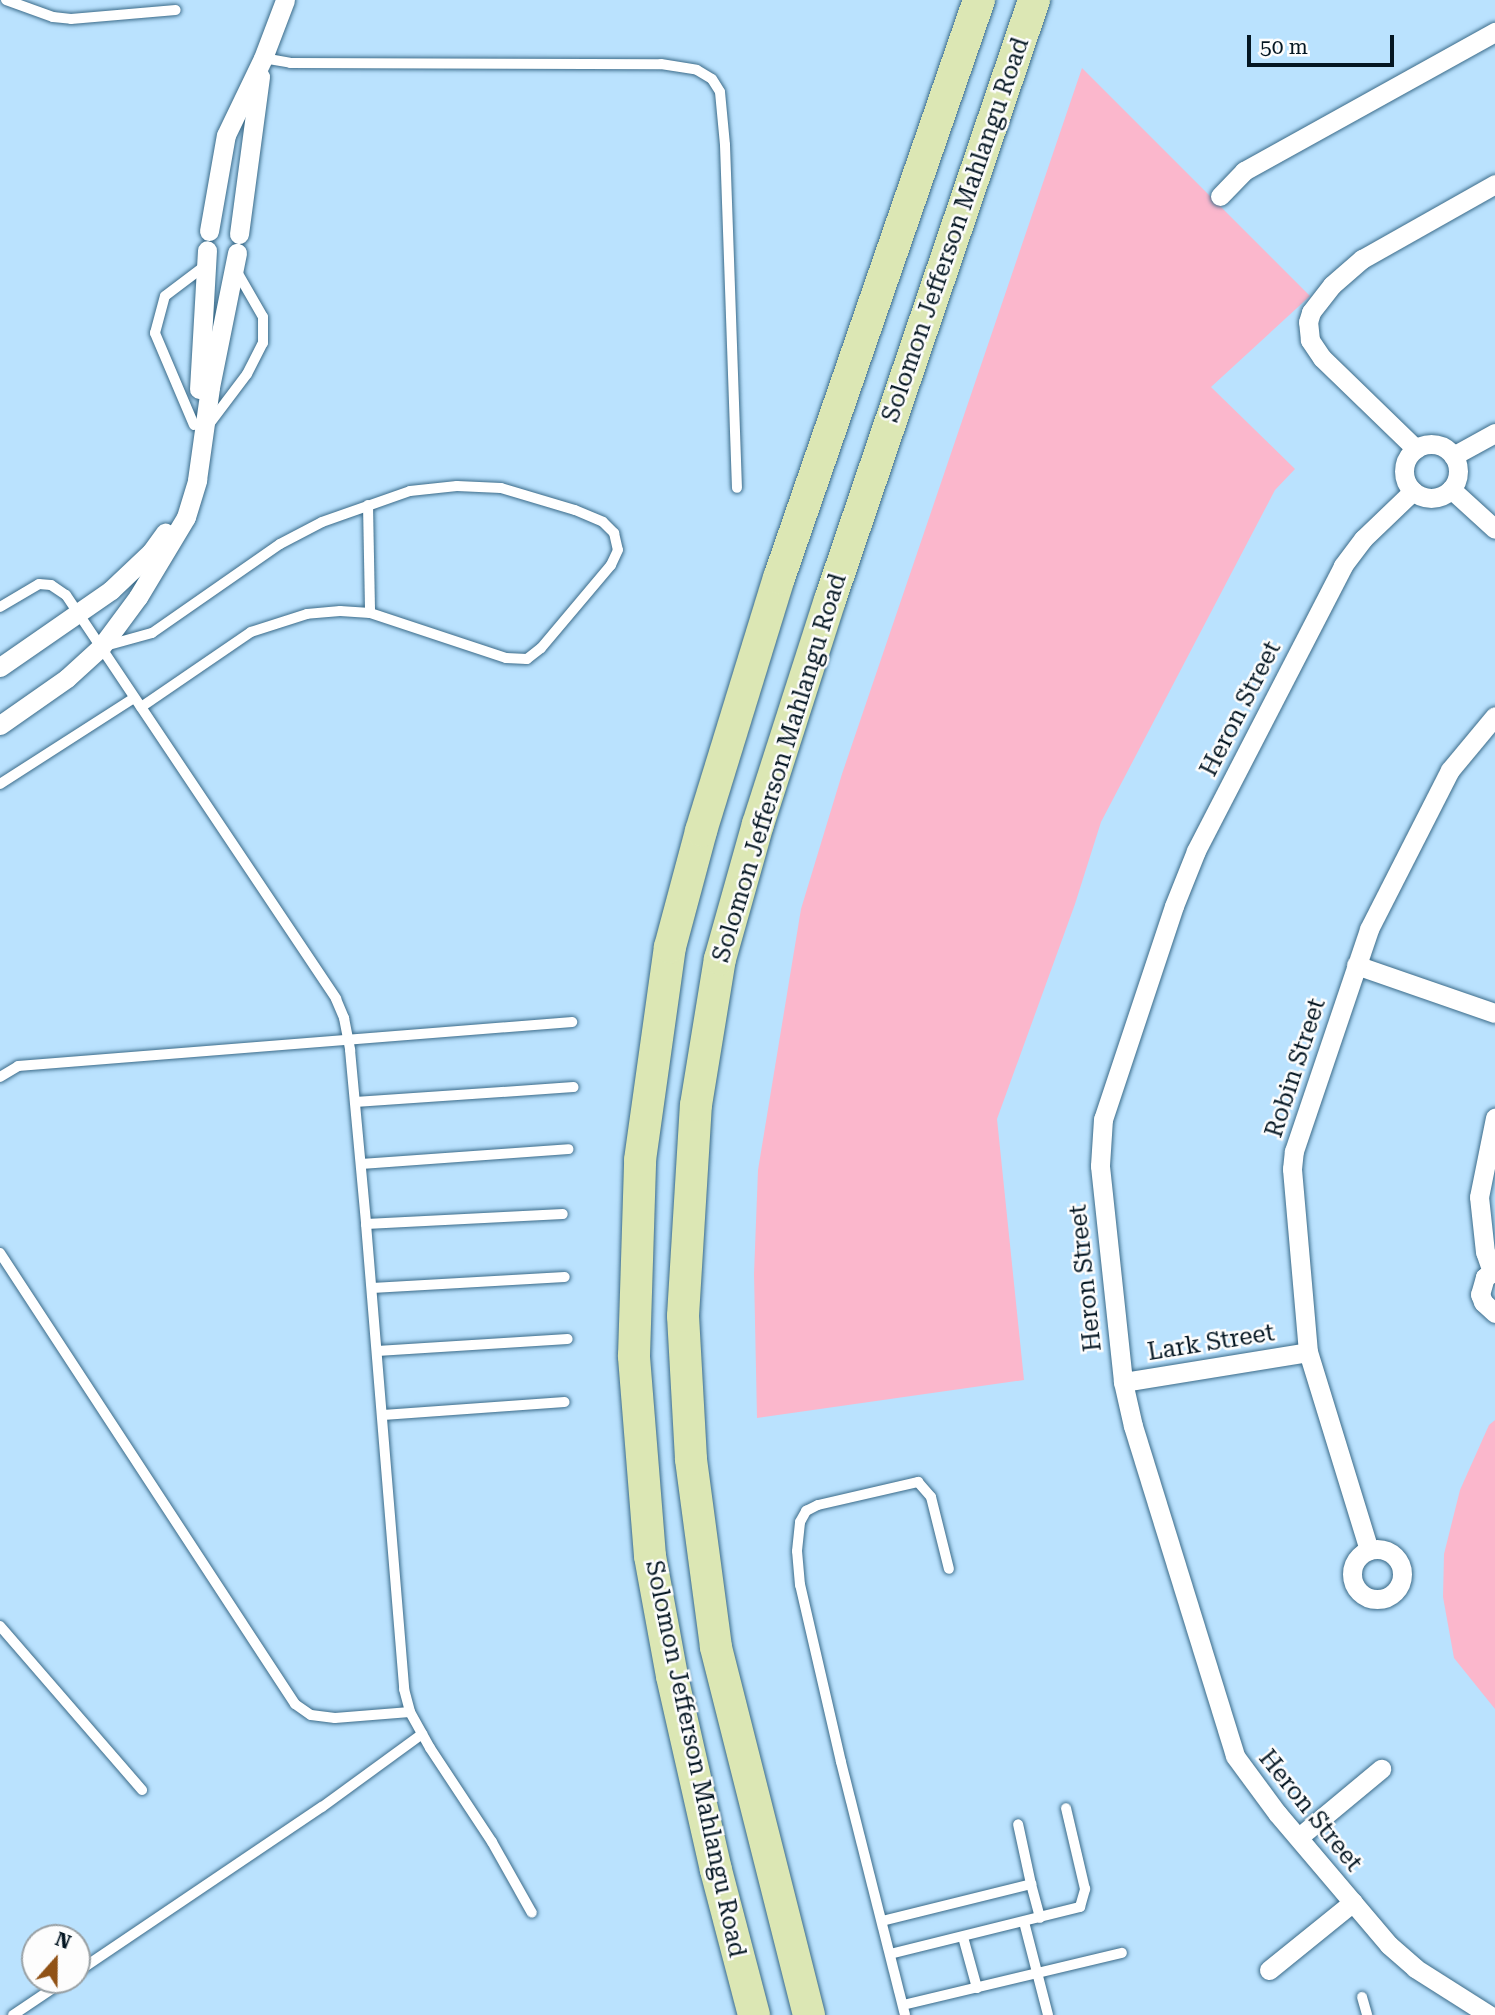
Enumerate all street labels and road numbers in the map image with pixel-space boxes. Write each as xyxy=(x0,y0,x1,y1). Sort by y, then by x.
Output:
street label: Solomon Jefferson Mahlangu Road xyxy=(876,34,1036,426)
street label: Solomon Jefferson Mahlangu Road xyxy=(707,570,853,966)
street label: Heron Street xyxy=(1195,637,1287,781)
street label: Robin Street xyxy=(1260,995,1332,1141)
street label: Heron Street xyxy=(1064,1203,1108,1353)
street label: Lark Street xyxy=(1145,1319,1277,1367)
street label: Solomon Jefferson Mahlangu Road xyxy=(639,1558,751,1960)
street label: Heron Street xyxy=(1252,1745,1368,1877)

